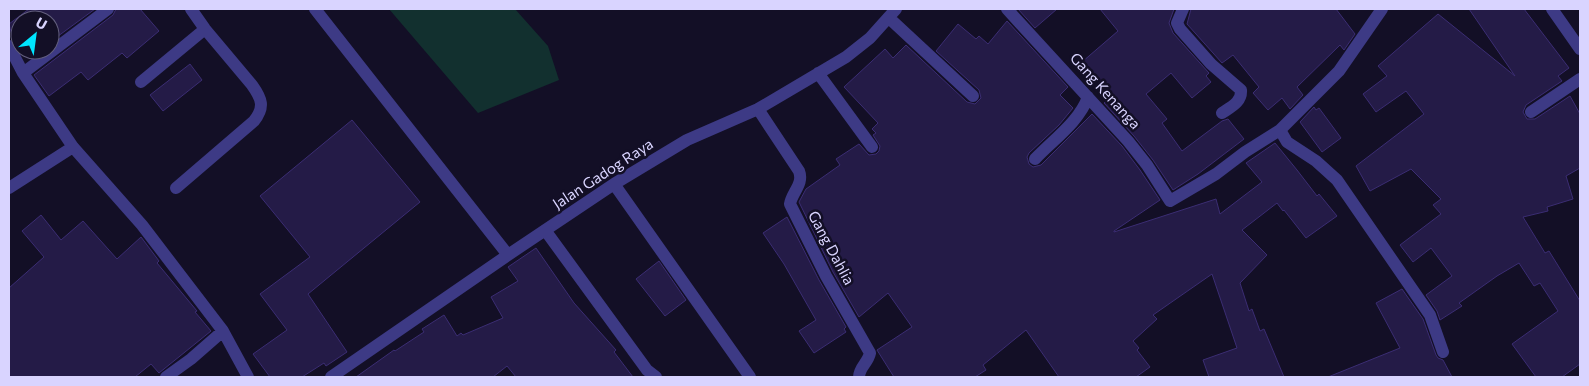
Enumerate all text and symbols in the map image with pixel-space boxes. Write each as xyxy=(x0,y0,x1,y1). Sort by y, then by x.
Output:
north arrow xyxy=(10,10,60,60)
text: U xyxy=(33,13,50,33)
street label: Gang Kenanga xyxy=(1067,48,1145,132)
street label: Jalan Gadog Raya xyxy=(549,134,656,212)
street label: Gang Dahlia xyxy=(805,207,859,288)

